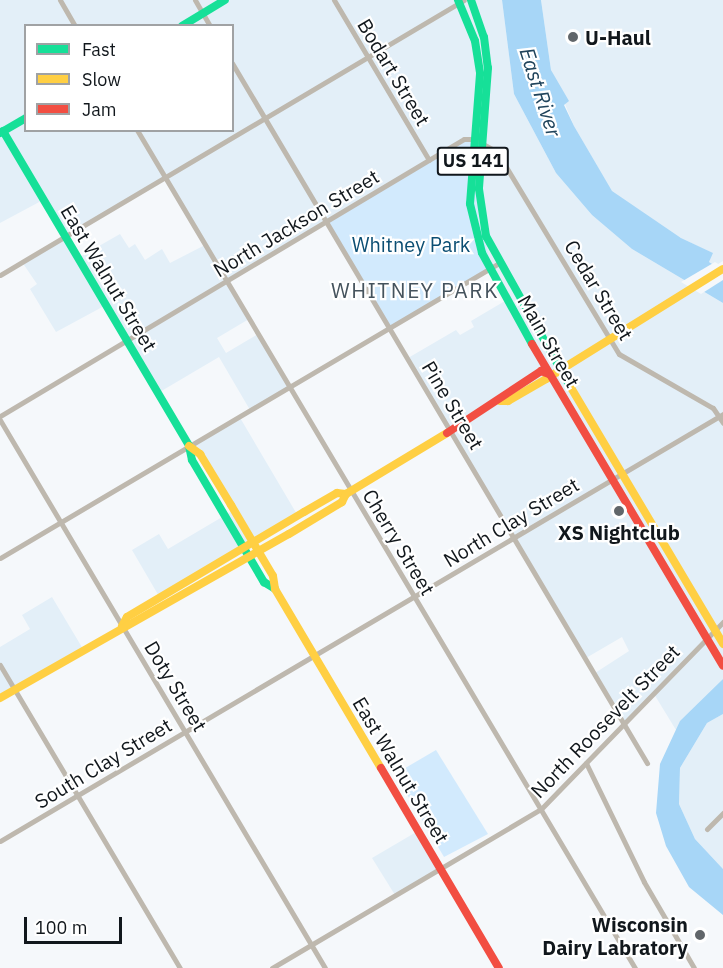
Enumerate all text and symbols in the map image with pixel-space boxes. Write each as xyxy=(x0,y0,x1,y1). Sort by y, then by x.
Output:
street label: Bodart Street xyxy=(353,14,435,130)
legend xyxy=(24,24,234,132)
place label: U-Haul xyxy=(585,25,651,49)
marker: U-Haul xyxy=(566,30,580,44)
text: Fast xyxy=(82,38,116,61)
water label: East River xyxy=(515,44,567,140)
text: Slow xyxy=(82,68,121,91)
text: Jam xyxy=(82,98,117,121)
road number: US 141 xyxy=(436,146,510,176)
street label: North Jackson Street xyxy=(209,164,383,282)
street label: East Walnut Street xyxy=(56,200,162,356)
park label: Whitney Park xyxy=(352,232,470,256)
street label: Cedar Street xyxy=(560,236,638,344)
district label: WHITNEY PARK xyxy=(331,277,499,303)
street label: Main Street xyxy=(513,290,585,392)
street label: Pine Street xyxy=(417,356,489,454)
street label: North Clay Street xyxy=(439,472,583,572)
street label: Cherry Street xyxy=(358,485,440,599)
marker: XS Nightclub xyxy=(612,504,626,518)
place label: XS Nightclub xyxy=(558,520,680,544)
street label: Doty Street xyxy=(140,636,212,736)
street label: North Roosevelt Street xyxy=(526,639,684,803)
street label: East Walnut Street xyxy=(348,692,454,848)
street label: South Clay Street xyxy=(30,713,176,813)
scale bar xyxy=(27,905,124,943)
place label: Wisconsin Dairy Labratory xyxy=(542,912,688,959)
text: 100 m xyxy=(35,916,87,939)
marker: Wisconsin Dairy Labratory xyxy=(693,928,707,942)

